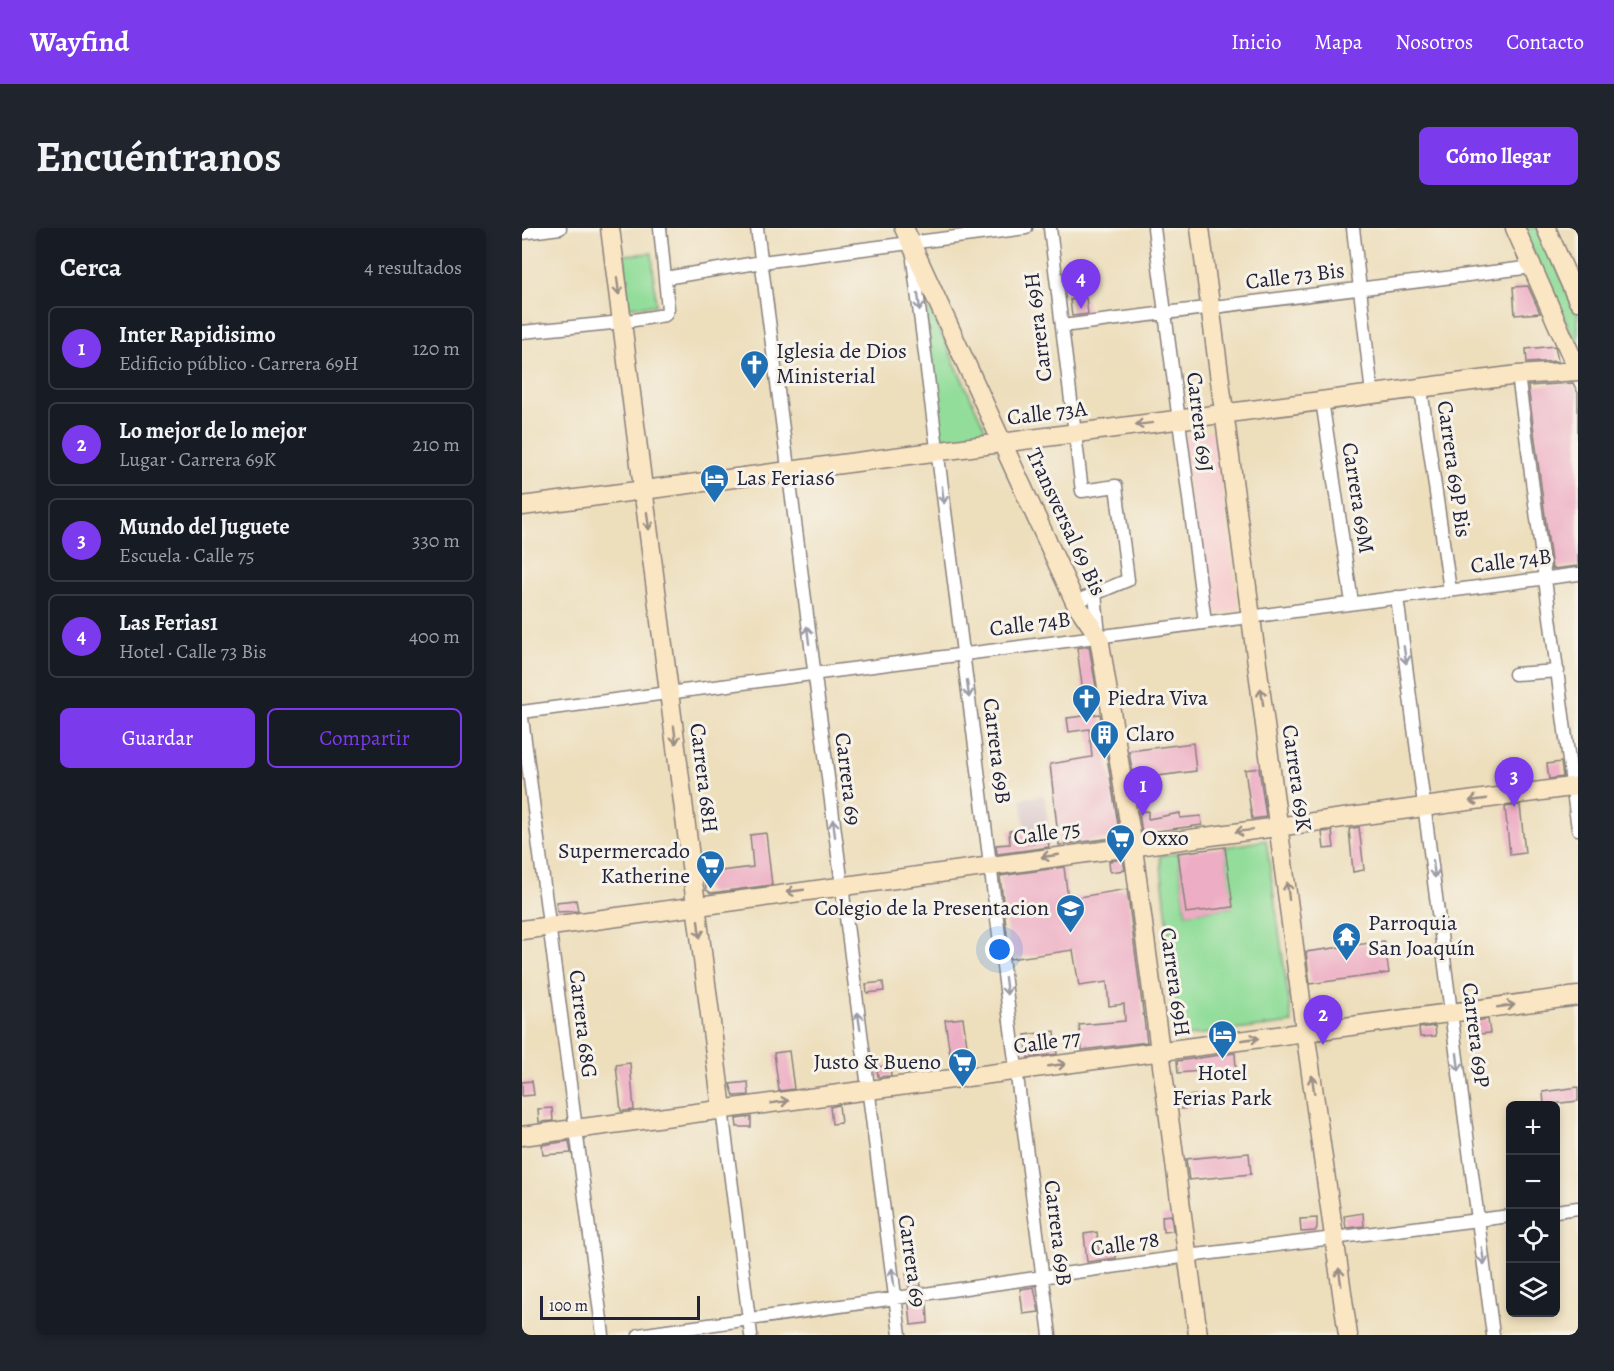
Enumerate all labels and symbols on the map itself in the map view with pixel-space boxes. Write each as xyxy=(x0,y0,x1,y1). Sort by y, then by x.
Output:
street label: Calle 73 Bis xyxy=(1244,255,1346,297)
pin: 4 xyxy=(1062,260,1100,309)
street label: Carrera 69H xyxy=(1016,271,1060,383)
one-way arrow xyxy=(612,276,623,295)
one-way arrow xyxy=(913,291,924,311)
place label: Iglesia de Dios Ministerial xyxy=(776,336,907,391)
church icon: Iglesia de Dios Ministerial xyxy=(739,348,771,390)
street label: Carrera 69J xyxy=(1179,370,1221,474)
street label: Calle 73A xyxy=(1005,393,1090,433)
street label: Carrera 69P Bis xyxy=(1430,399,1478,539)
one-way arrow xyxy=(1135,419,1155,430)
street label: Carrera 69M xyxy=(1334,440,1382,556)
street label: Transversal 69 Bis xyxy=(1019,443,1113,601)
hotel icon: Las Ferias6 xyxy=(699,462,731,504)
place label: Las Ferias6 xyxy=(736,463,835,493)
one-way arrow xyxy=(938,485,949,505)
one-way arrow xyxy=(642,511,653,531)
street label: Calle 74B xyxy=(1469,541,1553,581)
street label: Calle 74B xyxy=(988,604,1072,644)
one-way arrow xyxy=(803,625,814,645)
one-way arrow xyxy=(1399,645,1410,664)
one-way arrow xyxy=(963,678,974,698)
church icon: Piedra Viva xyxy=(1070,682,1102,724)
place label: Piedra Viva xyxy=(1107,683,1209,713)
one-way arrow xyxy=(1256,688,1267,708)
street label: Carrera 69B xyxy=(976,696,1018,806)
building icon: Claro xyxy=(1089,718,1121,760)
place label: Claro xyxy=(1126,719,1175,749)
street label: Carrera 68H xyxy=(682,721,726,835)
street label: Carrera 69K xyxy=(1275,723,1319,833)
one-way arrow xyxy=(669,725,680,745)
street label: Carrera 69 xyxy=(827,731,869,827)
pin: 3 xyxy=(1494,758,1534,807)
pin: 1 xyxy=(1124,766,1162,816)
one-way arrow xyxy=(1469,795,1489,806)
street label: Calle 75 xyxy=(1011,813,1083,853)
one-way arrow xyxy=(828,818,839,838)
supermarket icon: Oxxo xyxy=(1105,822,1137,864)
place label: Oxxo xyxy=(1142,823,1189,853)
one-way arrow xyxy=(1234,826,1254,837)
place label: Supermercado Katherine xyxy=(558,836,690,891)
supermarket icon: Supermercado Katherine xyxy=(695,848,727,890)
one-way arrow xyxy=(1041,851,1061,862)
one-way arrow xyxy=(1428,859,1439,878)
one-way arrow xyxy=(1282,881,1293,901)
one-way arrow xyxy=(785,886,805,897)
school or university icon: Colegio de la Presentacion xyxy=(1054,892,1086,934)
place label: Colegio de la Presentacion xyxy=(814,893,1049,923)
place label: Parroquia San Joaquín xyxy=(1368,908,1475,963)
one-way arrow xyxy=(694,918,705,938)
temple icon: Parroquia San Joaquín xyxy=(1331,920,1363,962)
street label: Carrera 69H xyxy=(1152,925,1198,1039)
your location xyxy=(985,935,1014,964)
street label: Carrera 68G xyxy=(561,968,605,1080)
one-way arrow xyxy=(1000,976,1011,996)
street label: Carrera 69P xyxy=(1455,981,1497,1089)
pin: 2 xyxy=(1304,996,1342,1045)
one-way arrow xyxy=(1495,1000,1515,1011)
one-way arrow xyxy=(853,1012,864,1032)
hotel icon: Hotel Ferias Park xyxy=(1206,1018,1238,1060)
street label: Calle 77 xyxy=(1012,1022,1083,1062)
one-way arrow xyxy=(1239,1033,1259,1044)
supermarket icon: Justo & Bueno xyxy=(946,1046,978,1088)
place label: Justo & Bueno xyxy=(813,1047,941,1077)
one-way arrow xyxy=(1453,1052,1464,1072)
place label: Hotel Ferias Park xyxy=(1172,1058,1272,1113)
one-way arrow xyxy=(1046,1059,1066,1070)
one-way arrow xyxy=(1307,1075,1318,1094)
one-way arrow xyxy=(770,1096,789,1107)
street label: Carrera 69B xyxy=(1037,1178,1079,1288)
street label: Carrera 69 xyxy=(891,1213,933,1309)
street label: Calle 78 xyxy=(1089,1224,1161,1264)
one-way arrow xyxy=(1477,1245,1488,1265)
one-way arrow xyxy=(887,1268,898,1287)
one-way arrow xyxy=(1335,1268,1346,1287)
scale bar xyxy=(540,1293,700,1320)

